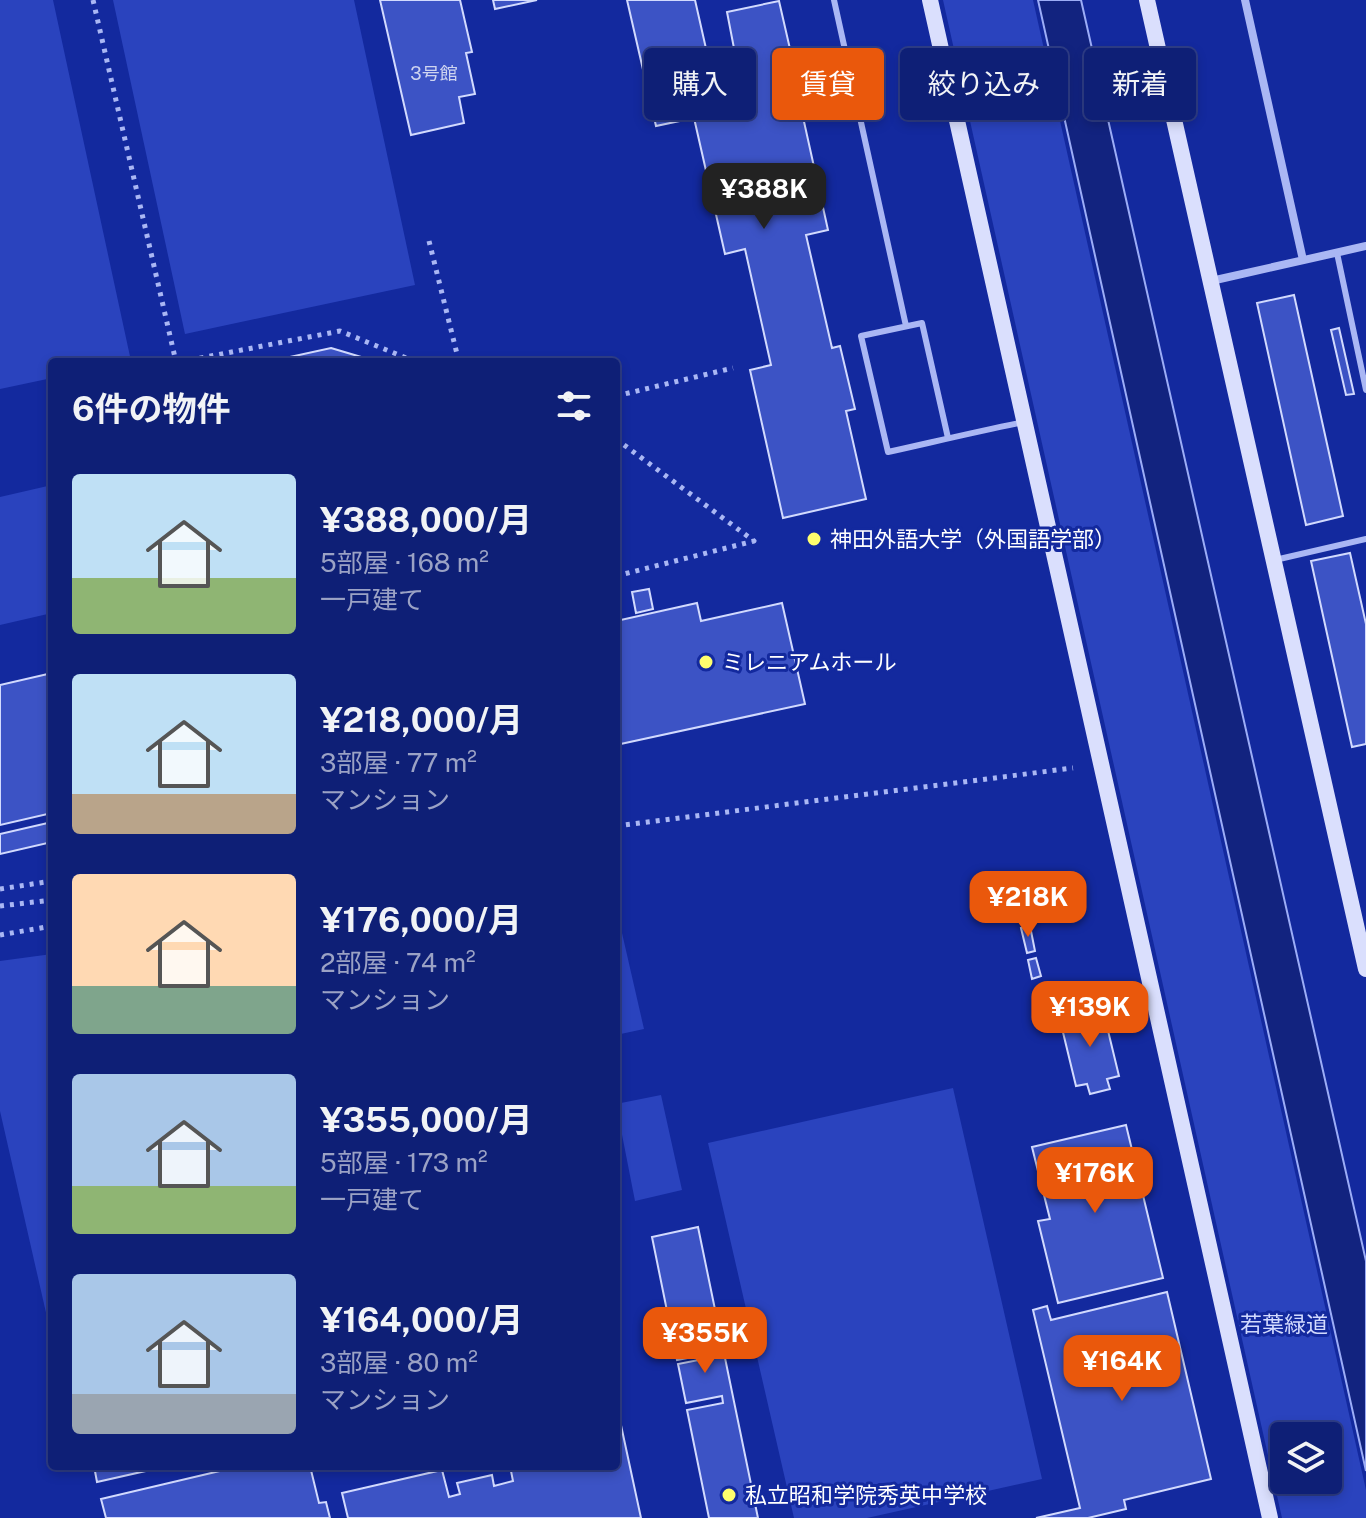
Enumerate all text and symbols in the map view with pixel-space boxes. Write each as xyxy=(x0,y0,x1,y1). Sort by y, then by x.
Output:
chip: 購入 xyxy=(644,48,756,120)
chip: 賃貸 xyxy=(772,48,884,120)
chip: 絞り込み xyxy=(900,48,1068,120)
chip: 新着 xyxy=(1084,48,1196,120)
house number: 3号館 xyxy=(410,63,458,84)
pin: ¥388K xyxy=(708,163,820,231)
text: ¥388K xyxy=(720,173,808,204)
icon: filters xyxy=(552,384,596,428)
text: 6件の物件 xyxy=(72,389,230,429)
text: ¥388,000/月 xyxy=(320,500,532,540)
icon: home xyxy=(136,506,232,602)
place label: 神田外語大学（外国語学部） xyxy=(830,526,1116,552)
marker: 神田外語大学（外国語学部） xyxy=(805,530,823,548)
text: 5部屋 · 168 m² xyxy=(320,547,489,578)
text: 一戸建て xyxy=(320,584,424,615)
place label: ミレニアムホール xyxy=(722,649,896,675)
marker: ミレニアムホール xyxy=(697,653,715,671)
text: ¥218,000/月 xyxy=(320,700,523,740)
icon: home xyxy=(136,706,232,802)
text: 3部屋 · 77 m² xyxy=(320,747,477,778)
text: マンション xyxy=(320,784,450,815)
pin: ¥218K xyxy=(972,871,1084,939)
text: ¥218K xyxy=(988,881,1068,912)
text: ¥176,000/月 xyxy=(320,900,522,940)
icon: home xyxy=(136,906,232,1002)
text: 2部屋 · 74 m² xyxy=(320,947,476,978)
pin: ¥139K xyxy=(1034,981,1146,1049)
text: マンション xyxy=(320,984,450,1015)
text: ¥139K xyxy=(1049,991,1131,1022)
text: ¥355,000/月 xyxy=(320,1100,533,1140)
icon: home xyxy=(136,1106,232,1202)
text: 5部屋 · 173 m² xyxy=(320,1147,488,1178)
pin: ¥176K xyxy=(1039,1147,1151,1215)
text: ¥176K xyxy=(1055,1157,1135,1188)
text: 一戸建て xyxy=(320,1184,424,1215)
text: ¥164,000/月 xyxy=(320,1300,524,1340)
icon: home xyxy=(136,1306,232,1402)
pin: ¥355K xyxy=(649,1307,761,1375)
park label: 若葉緑道 xyxy=(1240,1311,1328,1337)
text: ¥355K xyxy=(661,1317,749,1348)
pin: ¥164K xyxy=(1066,1335,1178,1403)
text: ¥164K xyxy=(1081,1345,1163,1376)
text: 3部屋 · 80 m² xyxy=(320,1347,478,1378)
text: マンション xyxy=(320,1384,450,1415)
map controls xyxy=(1270,1422,1342,1494)
button: layers xyxy=(1270,1422,1342,1494)
place label: 私立昭和学院秀英中学校 xyxy=(745,1482,987,1508)
marker: 私立昭和学院秀英中学校 xyxy=(720,1486,738,1504)

